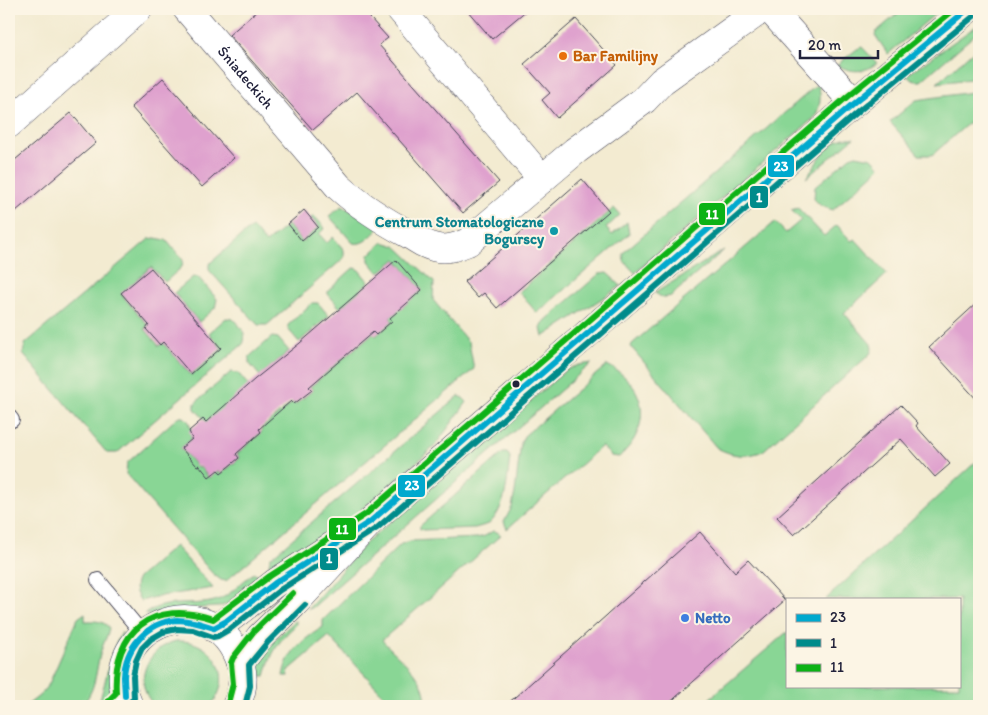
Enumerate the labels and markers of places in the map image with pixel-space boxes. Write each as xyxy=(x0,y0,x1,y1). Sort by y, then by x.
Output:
place label: Bar Familijny xyxy=(573,47,659,66)
marker: Bar Familijny xyxy=(557,50,569,62)
place label: Centrum Stomatologiczne Bogurscy xyxy=(375,213,545,249)
marker: Centrum Stomatologiczne Bogurscy xyxy=(548,225,560,237)
unlabelled marker xyxy=(511,379,521,389)
place label: Netto xyxy=(695,609,731,627)
marker: Netto xyxy=(679,612,691,624)

